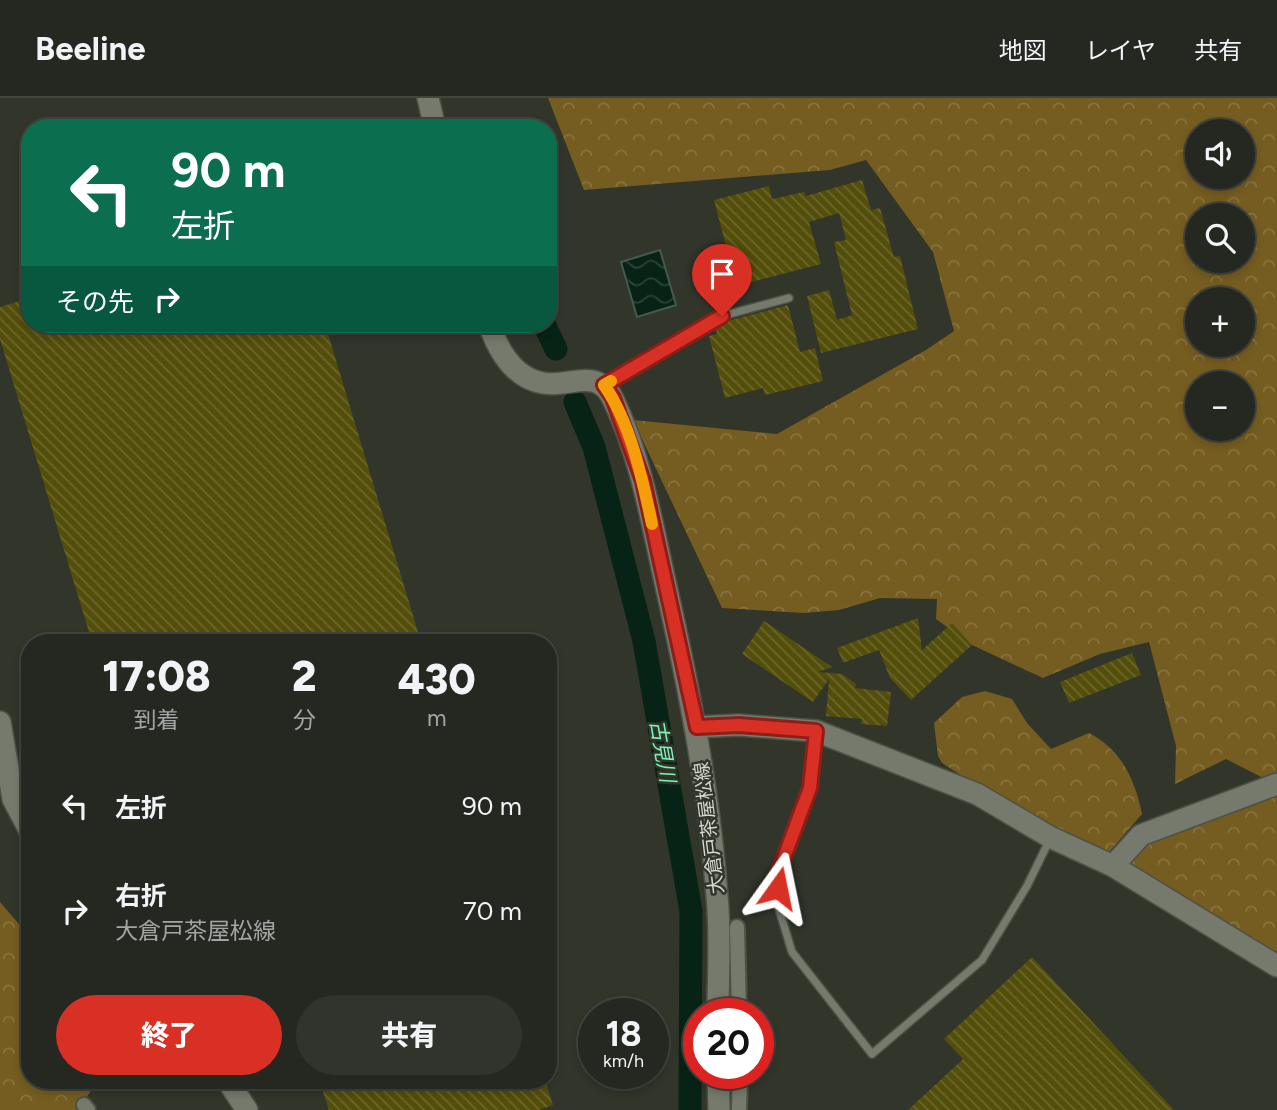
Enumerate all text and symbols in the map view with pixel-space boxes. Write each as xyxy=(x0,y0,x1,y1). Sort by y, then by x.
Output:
text: Beeline xyxy=(35,29,146,68)
text: 地図 xyxy=(999,36,1047,65)
text: レイヤ xyxy=(1085,36,1156,65)
text: 共有 xyxy=(1194,36,1242,65)
map controls xyxy=(1185,119,1255,441)
button: sound xyxy=(1185,119,1255,189)
text: 90 m xyxy=(171,140,286,199)
icon: left xyxy=(56,147,147,238)
button: search xyxy=(1185,203,1255,273)
text: 左折 xyxy=(171,207,235,245)
pin xyxy=(692,244,752,316)
icon: arrive xyxy=(703,255,741,293)
icon: right xyxy=(148,280,186,318)
text: その先 xyxy=(56,286,134,318)
button: + xyxy=(1185,287,1255,357)
button: − xyxy=(1185,371,1255,441)
text: 17:08 xyxy=(102,651,211,702)
text: 2 xyxy=(292,651,317,702)
text: 430 xyxy=(398,654,476,705)
text: m xyxy=(427,704,447,732)
text: 到着 xyxy=(133,706,179,734)
text: 分 xyxy=(293,706,316,734)
water label: 古見川 xyxy=(645,718,681,786)
street label: 大倉戸茶屋松線 xyxy=(689,761,729,895)
icon: left xyxy=(56,787,94,825)
text: 90 m xyxy=(462,790,522,822)
text: 左折 xyxy=(115,792,167,824)
position arrow xyxy=(741,851,815,925)
text: 右折 xyxy=(115,880,167,912)
icon: right xyxy=(56,892,94,930)
text: 70 m xyxy=(463,895,522,927)
text: 大倉戸茶屋松線 xyxy=(115,917,276,945)
button: 終了 xyxy=(56,995,282,1075)
button: 共有 xyxy=(296,995,522,1075)
speed limit sign: 20 xyxy=(683,998,774,1089)
text: 18 xyxy=(605,1013,642,1055)
text: km/h xyxy=(603,1050,644,1072)

